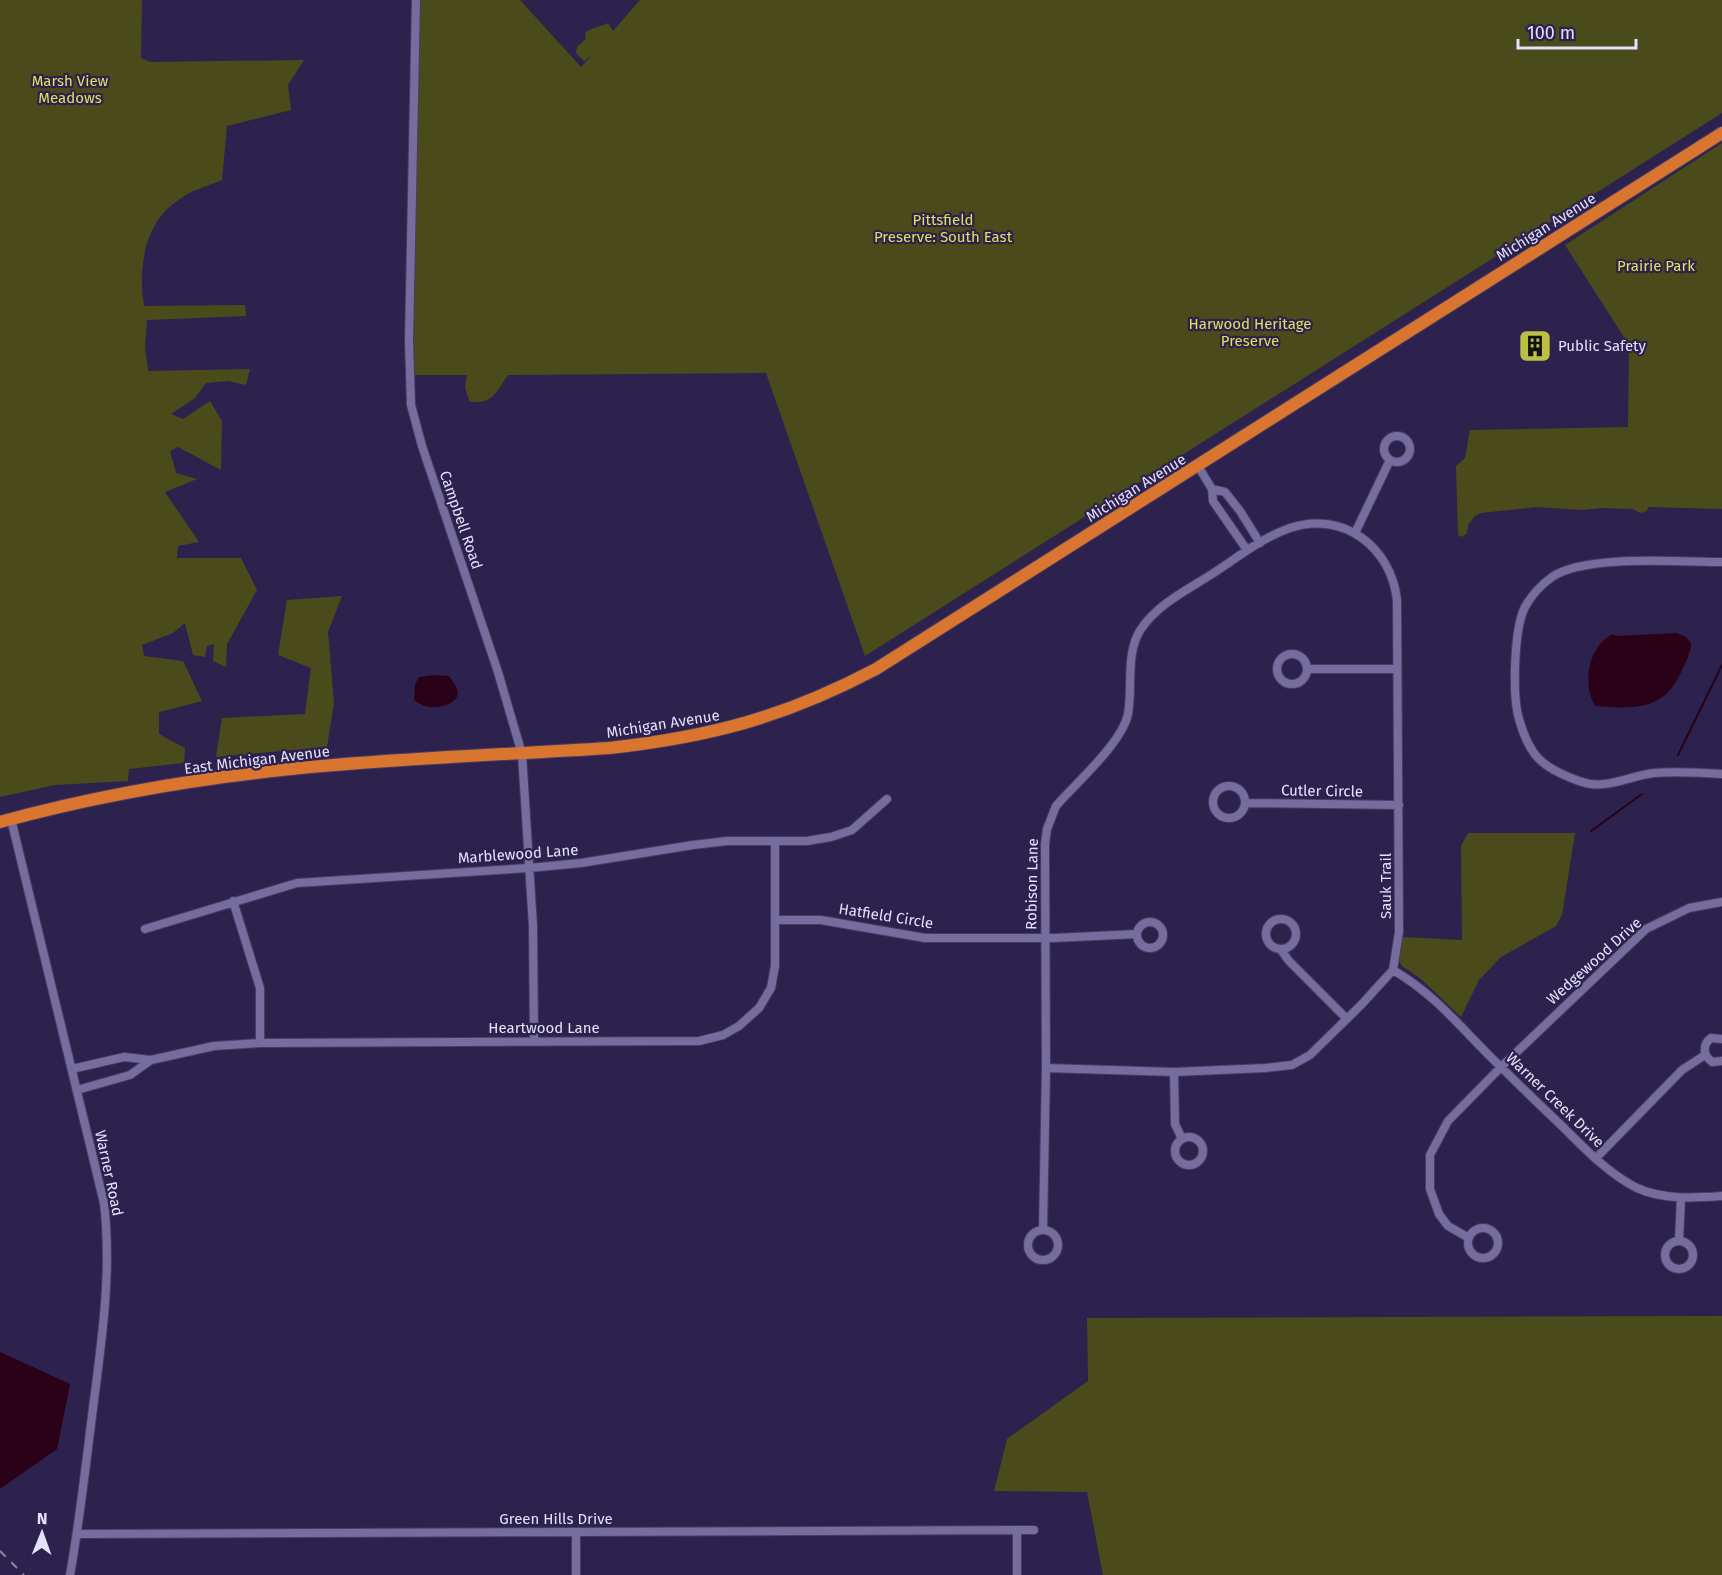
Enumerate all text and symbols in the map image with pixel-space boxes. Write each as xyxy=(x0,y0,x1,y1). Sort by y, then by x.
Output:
scale bar xyxy=(1518,12,1636,50)
text: 100 m xyxy=(1527,22,1575,44)
park label: Marsh View Meadows xyxy=(32,72,109,107)
street label: Michigan Avenue xyxy=(1493,189,1599,265)
park label: Pittsfield Preserve: South East xyxy=(874,211,1013,246)
park label: Prairie Park xyxy=(1617,257,1695,275)
park label: Harwood Heritage Preserve xyxy=(1189,315,1311,350)
building icon: Public Safety xyxy=(1517,328,1553,364)
place label: Public Safety xyxy=(1558,337,1646,355)
street label: Michigan Avenue xyxy=(1083,450,1189,526)
street label: Campbell Road xyxy=(436,469,486,571)
street label: Michigan Avenue xyxy=(605,706,721,742)
street label: East Michigan Avenue xyxy=(183,742,331,778)
street label: Cutler Circle xyxy=(1281,781,1363,801)
street label: Robison Lane xyxy=(1022,838,1042,930)
street label: Marblewood Lane xyxy=(457,841,579,867)
street label: Sauk Trail xyxy=(1377,852,1395,919)
street label: Hatfield Circle xyxy=(837,900,935,932)
street label: Wedgewood Drive xyxy=(1543,914,1645,1008)
street label: Heartwood Lane xyxy=(488,1019,600,1037)
street label: Warner Creek Drive xyxy=(1502,1049,1608,1151)
street label: Warner Road xyxy=(91,1128,127,1218)
north arrow xyxy=(12,1503,72,1563)
text: N xyxy=(37,1509,48,1528)
street label: Green Hills Drive xyxy=(499,1510,613,1528)

